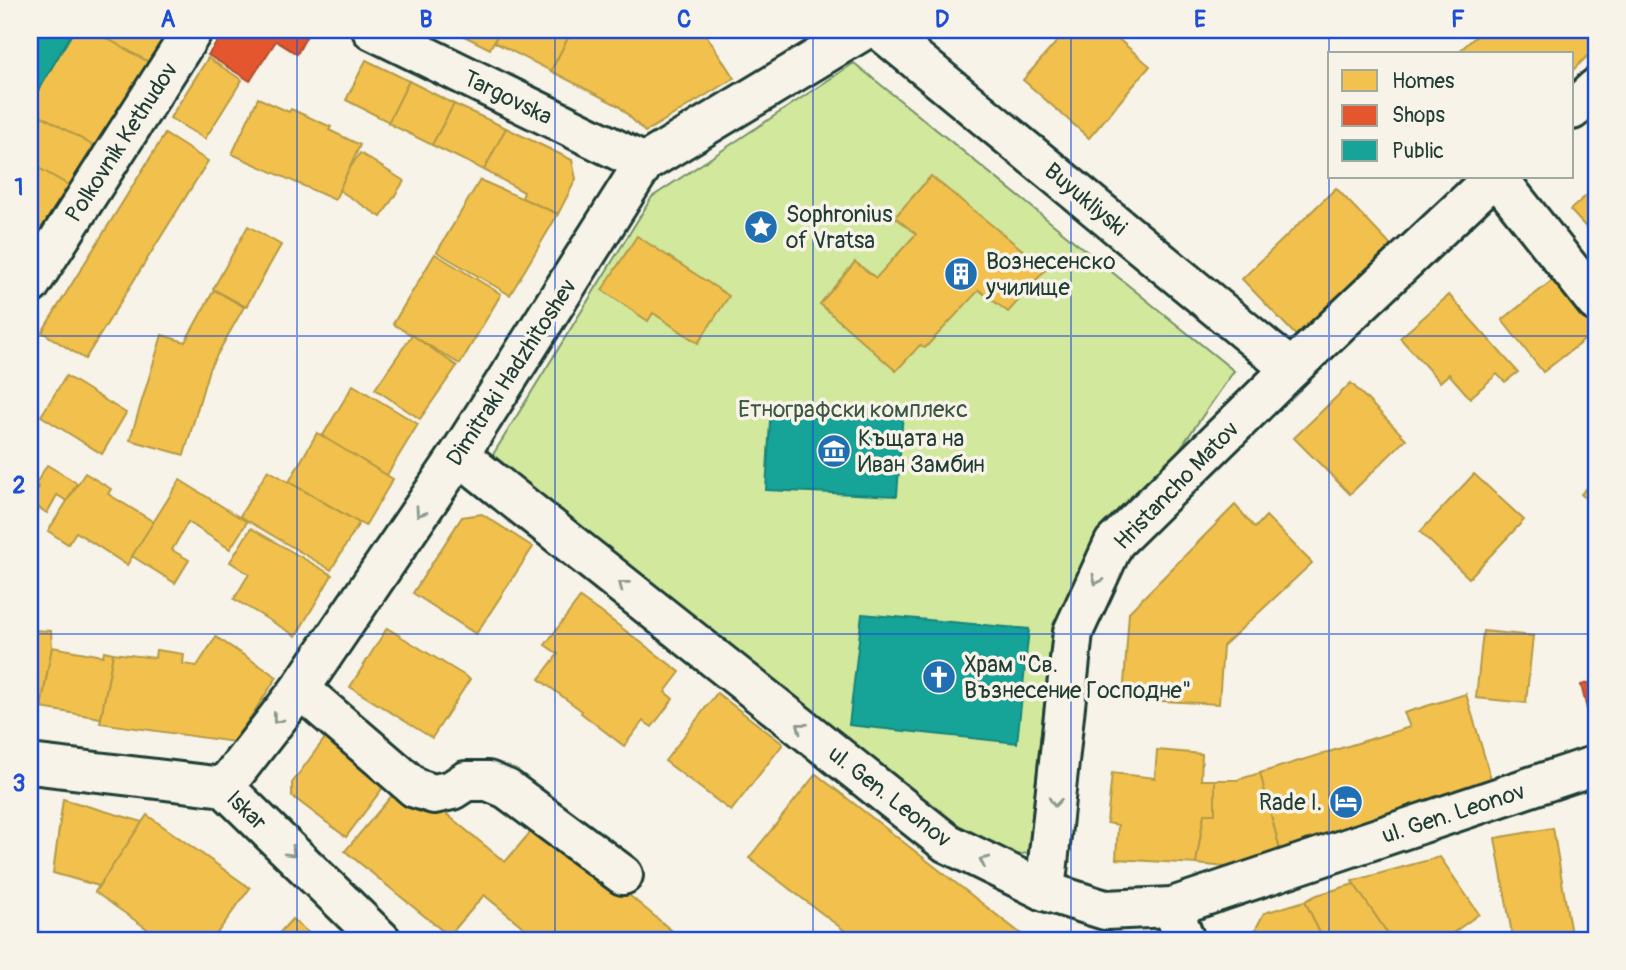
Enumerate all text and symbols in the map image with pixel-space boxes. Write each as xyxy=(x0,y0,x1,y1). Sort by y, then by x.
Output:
text: A xyxy=(161,5,176,34)
text: B xyxy=(419,5,433,34)
text: C xyxy=(677,5,691,34)
text: D xyxy=(935,5,949,34)
text: E xyxy=(1194,5,1206,34)
text: F xyxy=(1451,5,1465,34)
legend xyxy=(1328,52,1574,178)
street label: Polkovnik Kethudov xyxy=(59,57,184,228)
street label: Targovska xyxy=(459,64,557,131)
text: Homes xyxy=(1392,68,1455,95)
text: Shops xyxy=(1392,102,1445,129)
text: Public xyxy=(1392,138,1444,165)
street label: Buyukliyski xyxy=(1038,156,1133,242)
text: 1 xyxy=(15,173,24,202)
place label: Sophronius of Vratsa xyxy=(786,200,892,255)
place icon: Sophronius of Vratsa xyxy=(742,208,780,246)
place label: Вознесенско училище xyxy=(985,247,1116,302)
building icon: Вознесенско училище xyxy=(942,255,980,293)
street label: Dimitraki Hadzhitoshev xyxy=(440,273,583,471)
park label: Етнографски комплекс xyxy=(738,395,968,424)
street label: Hristancho Matov xyxy=(1108,415,1245,556)
place label: Къщата на Иван Замбин xyxy=(858,424,985,479)
museum icon: Къщата на Иван Замбин xyxy=(815,432,853,470)
text: 2 xyxy=(13,471,26,500)
one-way arrow xyxy=(415,504,428,517)
one-way arrow xyxy=(1091,573,1105,586)
one-way arrow xyxy=(618,581,630,594)
place label: Храм "Св. Възнесение Господне" xyxy=(964,650,1191,705)
church icon: Храм "Св. Възнесение Господне" xyxy=(920,658,958,696)
one-way arrow xyxy=(273,711,286,724)
one-way arrow xyxy=(796,722,808,735)
street label: ul. Gen. Leonov xyxy=(822,739,957,854)
text: 3 xyxy=(13,769,25,798)
street label: ul. Gen. Leonov xyxy=(1378,777,1528,850)
hotel icon: Rade I. xyxy=(1327,783,1365,821)
street label: Iskar xyxy=(220,784,273,837)
place label: Rade I. xyxy=(1259,788,1322,817)
one-way arrow xyxy=(1047,796,1062,807)
one-way arrow xyxy=(282,843,295,856)
one-way arrow xyxy=(979,855,991,869)

